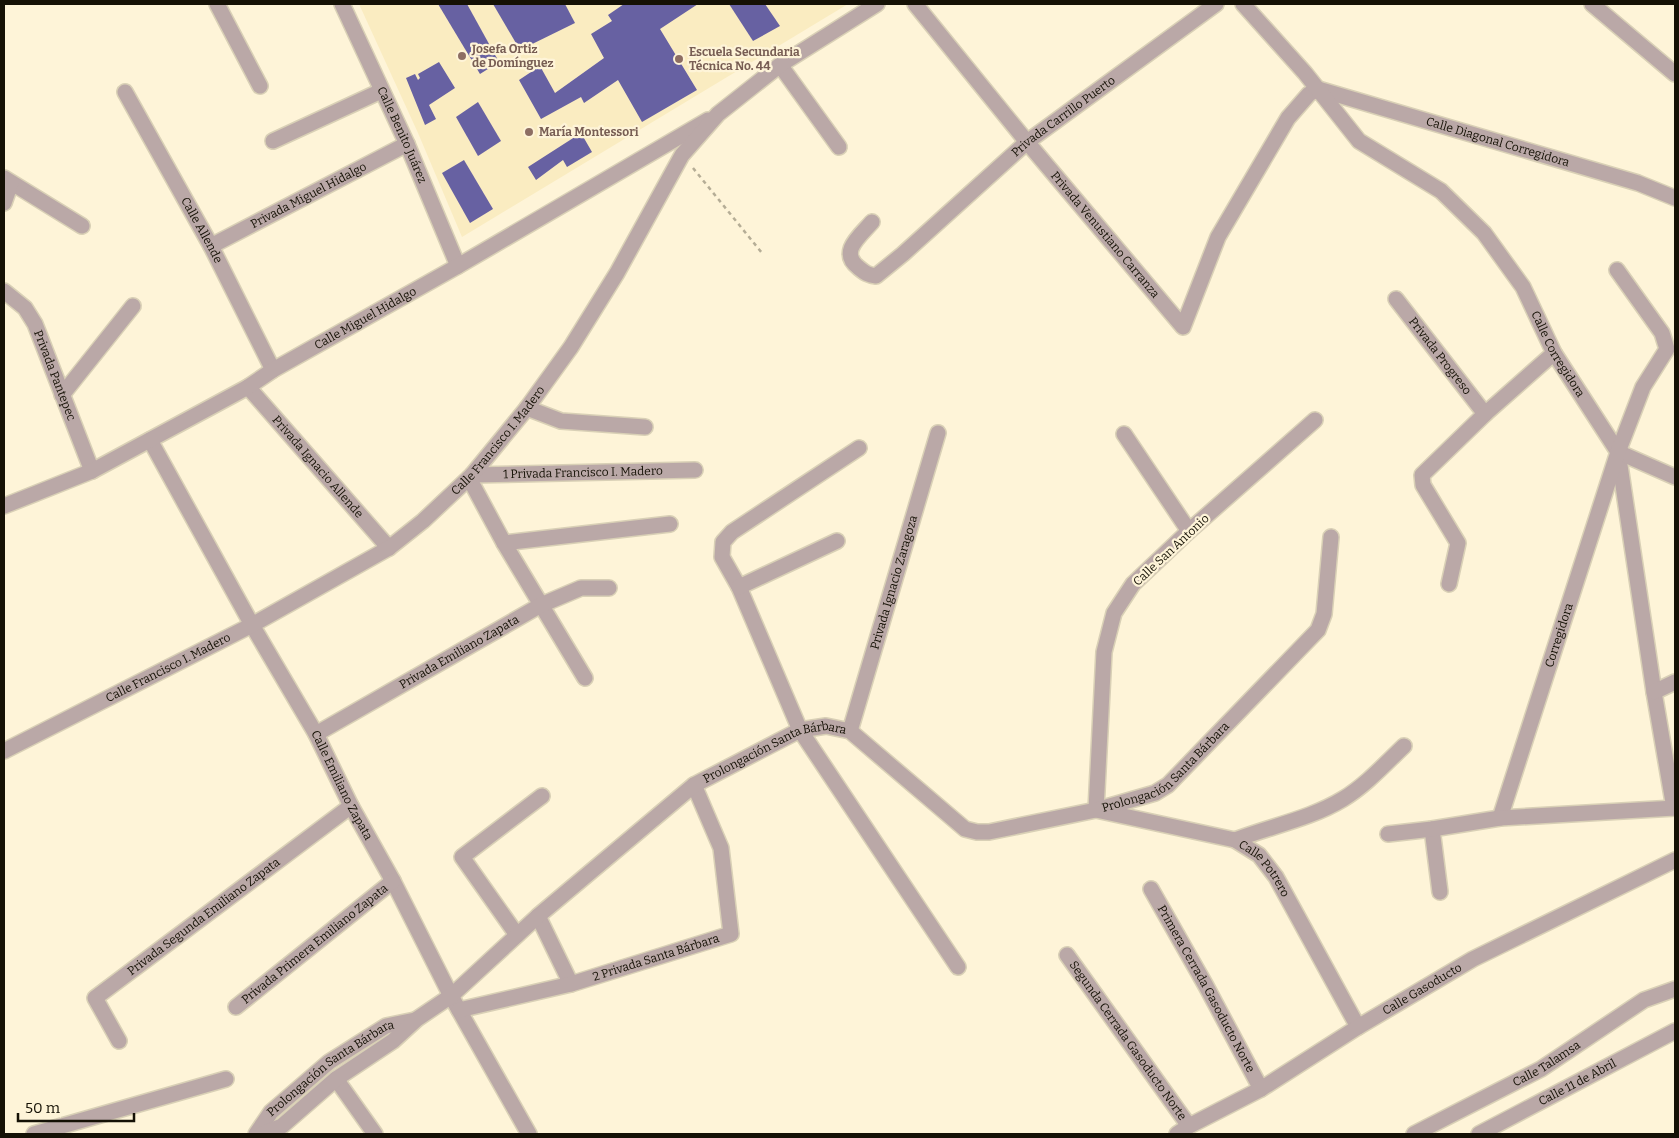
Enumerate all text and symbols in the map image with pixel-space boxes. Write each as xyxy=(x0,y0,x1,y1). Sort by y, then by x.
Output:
place label: Josefa Ortiz de Domínguez xyxy=(471,42,554,70)
place label: Escuela Secundaria Técnica No. 44 xyxy=(689,45,800,73)
marker: Josefa Ortiz de Domínguez xyxy=(456,50,468,62)
marker: Escuela Secundaria Técnica No. 44 xyxy=(673,53,685,65)
street label: Privada Carrillo Puerto xyxy=(1009,73,1118,160)
street label: Calle Benito Juárez xyxy=(374,84,430,185)
street label: Calle Diagonal Corregidora xyxy=(1425,114,1572,170)
place label: María Montessori xyxy=(539,125,639,139)
marker: María Montessori xyxy=(523,126,535,138)
street label: Privada Miguel Hidalgo xyxy=(248,159,369,231)
street label: Privada Venustiano Carranza xyxy=(1048,169,1163,301)
street label: Calle Allende xyxy=(178,195,225,265)
street label: Calle Miguel Hidalgo xyxy=(312,284,419,352)
street label: Calle Corregidora xyxy=(1528,309,1588,400)
street label: Privada Progreso xyxy=(1406,314,1474,397)
street label: Privada Pantepec xyxy=(31,328,79,423)
street label: Calle Francisco I. Madero xyxy=(448,383,548,498)
street label: Privada Ignacio Allende xyxy=(269,413,366,521)
street label: 1 Privada Francisco I. Madero xyxy=(503,464,663,481)
street label: Calle San Antonio xyxy=(1130,511,1212,589)
street label: Privada Ignacio Zaragoza xyxy=(867,513,920,651)
street label: Corregidora xyxy=(1542,601,1576,669)
street label: Privada Emiliano Zapata xyxy=(397,612,522,692)
street label: Calle Francisco I. Madero xyxy=(103,630,233,705)
street label: Prolongación Santa Bárbara xyxy=(701,719,848,786)
street label: Prolongación Santa Bárbara xyxy=(1100,719,1232,815)
street label: Calle Emiliano Zapata xyxy=(308,728,376,843)
street label: Calle Potrero xyxy=(1236,837,1292,899)
street label: Privada Segunda Emiliano Zapata xyxy=(125,855,283,978)
street label: Privada Primera Emiliano Zapata xyxy=(239,881,391,1007)
street label: Primera Cerrada Gasoducto Norte xyxy=(1155,903,1258,1075)
street label: 2 Privada Santa Bárbara xyxy=(591,931,721,984)
street label: Segunda Cerrada Gasoducto Norte xyxy=(1066,958,1190,1123)
street label: Calle Gasoducto xyxy=(1380,960,1464,1018)
street label: Prolongación Santa Bárbara xyxy=(264,1017,396,1119)
street label: Calle Talamsa xyxy=(1510,1038,1583,1089)
street label: Calle 11 de Abril xyxy=(1536,1056,1619,1109)
scale bar xyxy=(18,1090,134,1122)
text: 50 m xyxy=(25,1099,61,1117)

